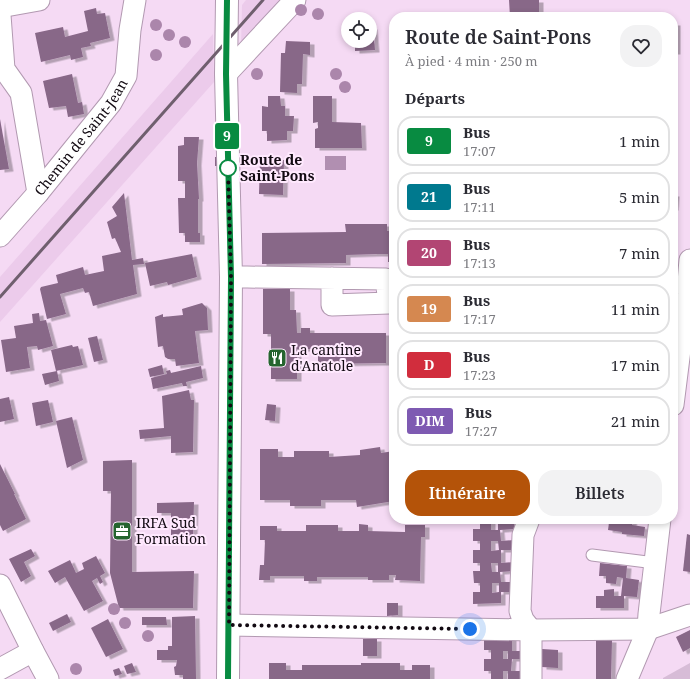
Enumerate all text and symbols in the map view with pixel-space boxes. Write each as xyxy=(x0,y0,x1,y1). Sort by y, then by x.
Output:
map controls xyxy=(341,12,377,48)
button: locate xyxy=(341,12,377,48)
text: Route de Saint-Pons xyxy=(405,24,591,50)
button: heart xyxy=(620,25,662,67)
text: À pied · 4 min · 250 m xyxy=(405,52,538,70)
street label: Chemin de Saint-Jean xyxy=(30,75,132,199)
text: Départs xyxy=(405,88,465,108)
text: Bus xyxy=(463,122,490,142)
line badge: 9 xyxy=(214,123,240,149)
text: 9 xyxy=(223,126,231,145)
text: 9 xyxy=(425,131,433,150)
text: 1 min xyxy=(619,131,660,151)
text: 17:07 xyxy=(463,142,496,160)
place label: Route de Saint-Pons xyxy=(240,150,315,185)
marker: Route de Saint-Pons xyxy=(219,159,237,177)
text: Bus xyxy=(463,178,490,198)
text: 21 xyxy=(421,187,437,206)
text: 5 min xyxy=(619,187,660,207)
text: 17:11 xyxy=(463,198,496,216)
text: Bus xyxy=(463,234,490,254)
text: 20 xyxy=(421,243,437,262)
text: 7 min xyxy=(619,243,660,263)
text: 17:13 xyxy=(463,254,496,272)
text: Bus xyxy=(463,290,490,310)
text: 19 xyxy=(421,299,437,318)
text: 11 min xyxy=(611,299,660,319)
text: 17:17 xyxy=(463,310,496,328)
place label: La cantine d'Anatole xyxy=(291,340,361,375)
text: Bus xyxy=(463,346,490,366)
restaurant icon: La cantine d'Anatole xyxy=(266,347,288,369)
text: D xyxy=(424,355,434,374)
text: 17 min xyxy=(611,355,660,375)
text: 17:23 xyxy=(463,366,496,384)
text: Bus xyxy=(465,402,492,422)
text: DIM xyxy=(415,411,445,430)
text: 21 min xyxy=(611,411,660,431)
text: 17:27 xyxy=(465,422,497,440)
button: Itinéraire xyxy=(405,470,530,516)
button: Billets xyxy=(538,470,662,516)
place label: IRFA Sud Formation xyxy=(136,513,206,548)
office icon: IRFA Sud Formation xyxy=(111,520,133,542)
your location xyxy=(460,619,480,639)

